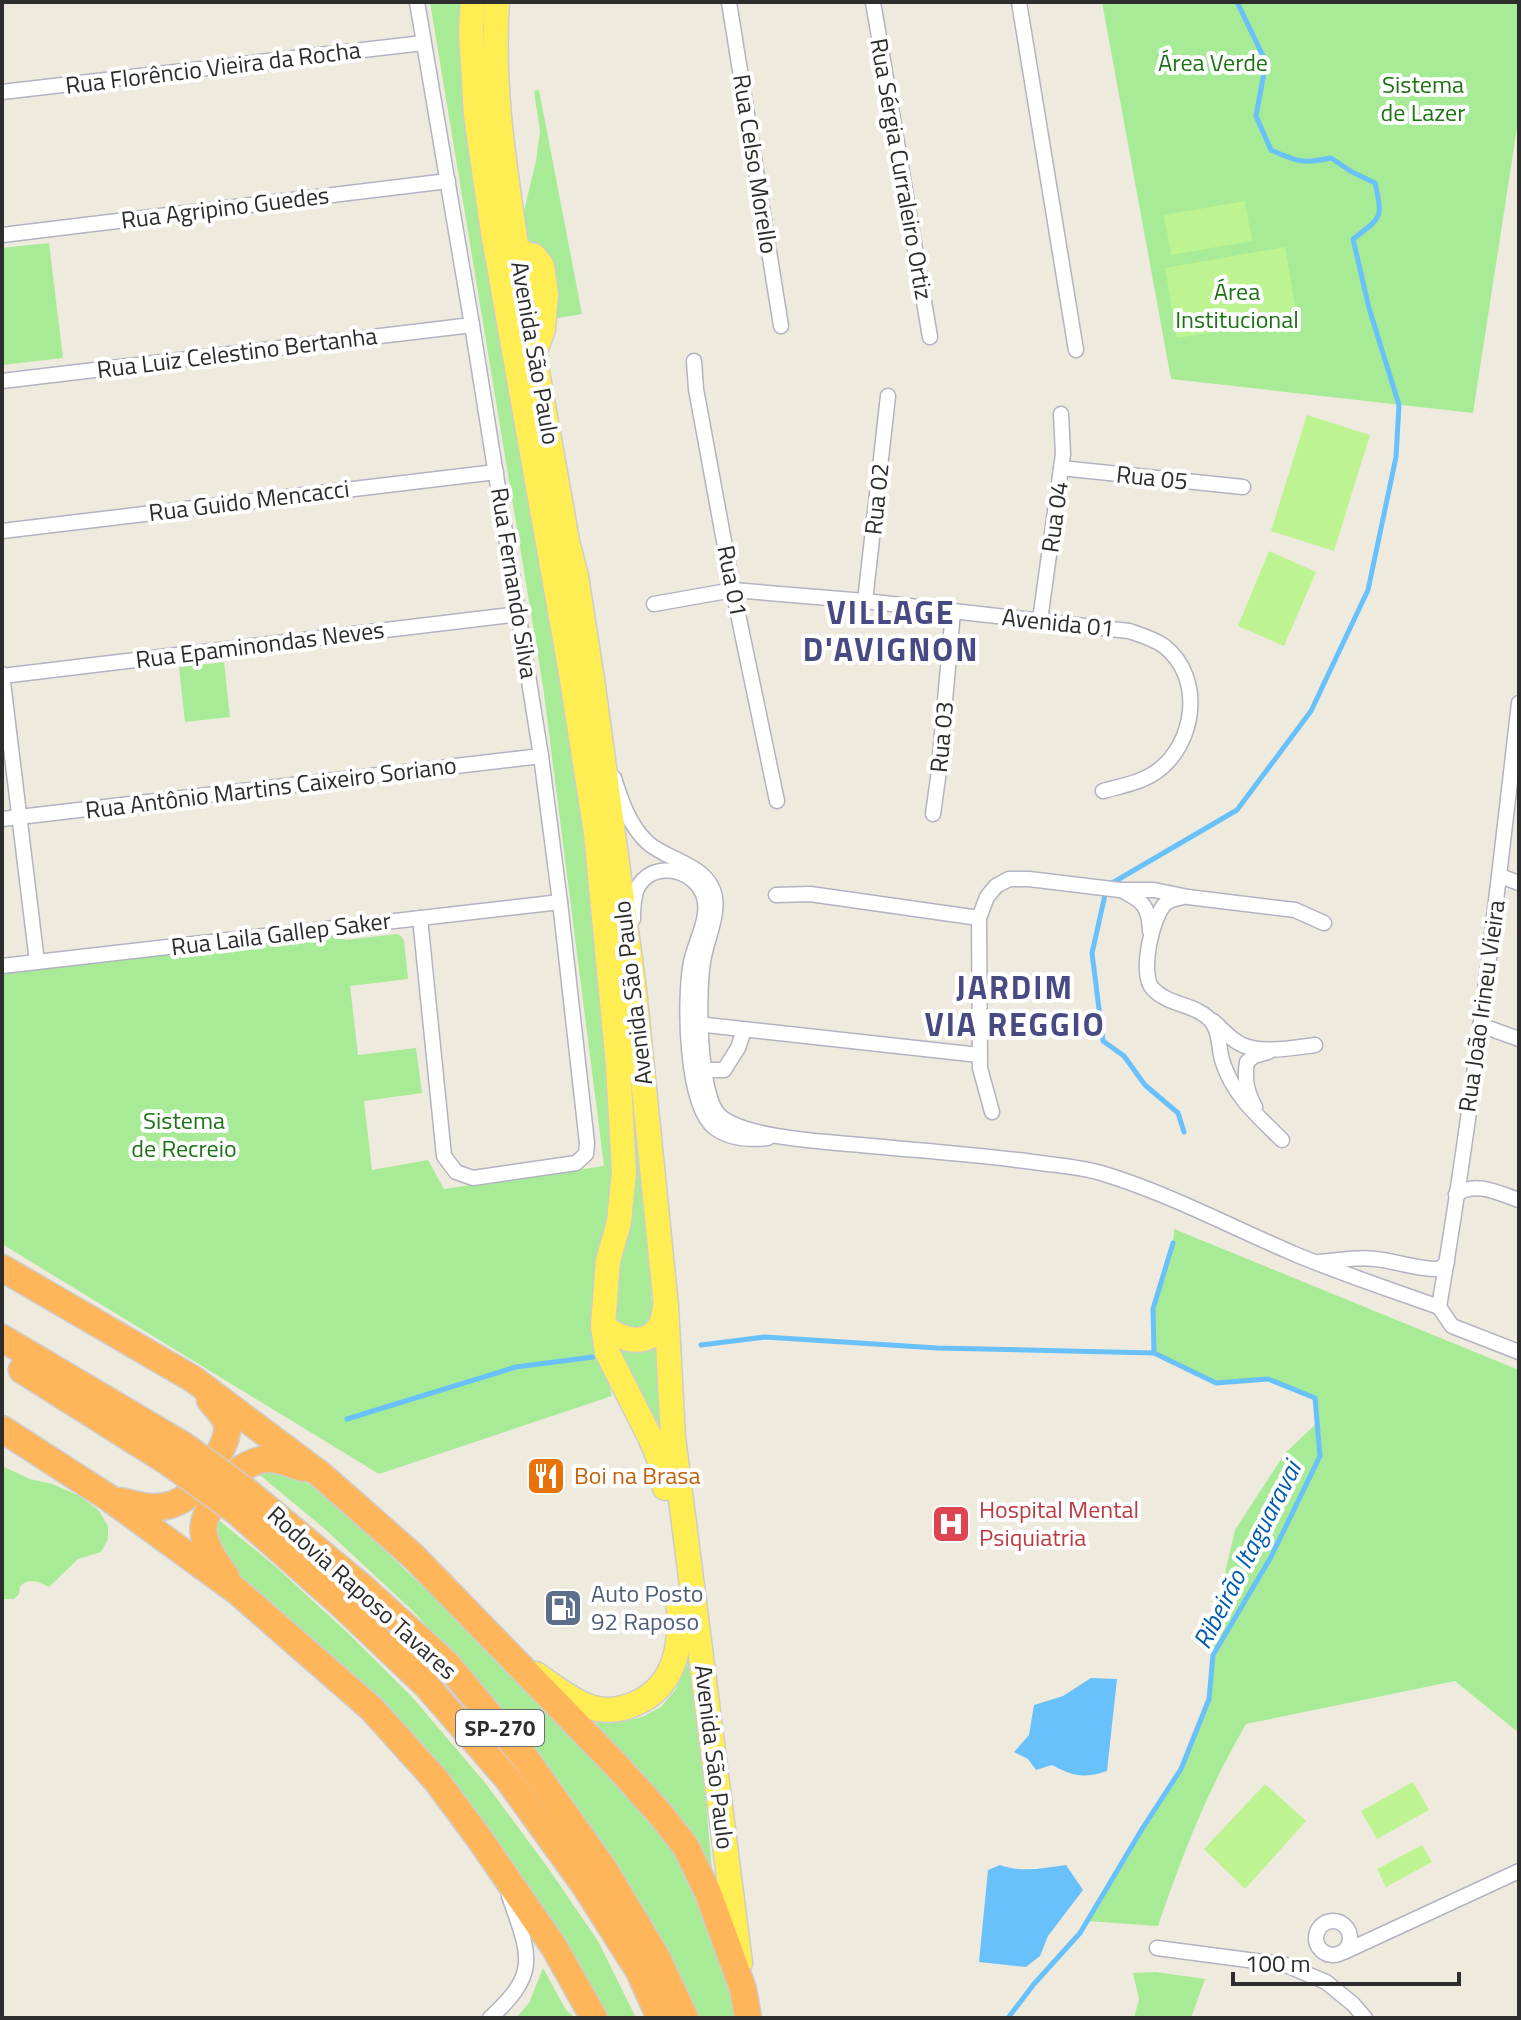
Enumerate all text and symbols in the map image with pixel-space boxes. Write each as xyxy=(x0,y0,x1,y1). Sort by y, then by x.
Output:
street label: Rua Florêncio Vieira da Rocha xyxy=(63,31,363,103)
street label: Rua Sérgia Curraleiro Ortiz xyxy=(861,35,943,302)
park label: Área Verde xyxy=(1158,44,1268,80)
park label: Sistema de Lazer xyxy=(1381,66,1465,130)
street label: Rua Celso Morello xyxy=(724,72,788,256)
street label: Rua Agripino Guedes xyxy=(119,176,331,238)
street label: Avenida São Paulo xyxy=(502,258,570,447)
park label: Área Institucional xyxy=(1175,273,1299,337)
street label: Rua Luiz Celestino Bertanha xyxy=(95,317,379,387)
street label: Rua 05 xyxy=(1115,455,1190,499)
street label: Rua 02 xyxy=(854,461,898,536)
street label: Rua Guido Mencacci xyxy=(147,470,351,530)
street label: Rua 04 xyxy=(1031,479,1077,555)
street label: Rua Fernando Silva xyxy=(482,485,548,681)
street label: Rua 01 xyxy=(708,542,757,619)
district label: VILLAGE D'AVIGNON xyxy=(803,588,979,673)
street label: Avenida 01 xyxy=(1000,598,1116,646)
street label: Rua Epaminondas Neves xyxy=(133,611,386,677)
street label: Rua 03 xyxy=(920,700,962,774)
street label: Rua Antônio Martins Caixeiro Soriano xyxy=(83,746,459,828)
street label: Rua João Irineu Vieira xyxy=(1448,898,1514,1114)
street label: Avenida São Paulo xyxy=(603,899,661,1087)
street label: Rua Laila Gallep Saker xyxy=(169,902,393,964)
district label: JARDIM VIA REGGIO xyxy=(924,963,1106,1048)
park label: Sistema de Recreio xyxy=(131,1102,237,1166)
water label: Ribeirão Itaguaravai xyxy=(1182,1452,1312,1655)
restaurant icon: Boi na Brasa xyxy=(525,1455,567,1497)
place label: Boi na Brasa xyxy=(574,1457,700,1493)
place label: Hospital Mental Psiquiatria xyxy=(979,1491,1139,1555)
street label: Rodovia Raposo Tavares xyxy=(260,1497,466,1688)
hospital icon: Hospital Mental Psiquiatria xyxy=(930,1503,972,1545)
place label: Auto Posto 92 Raposo xyxy=(591,1575,704,1639)
fuel station icon: Auto Posto 92 Raposo xyxy=(542,1587,584,1629)
street label: Avenida São Paulo xyxy=(686,1663,744,1851)
road number: SP-270 xyxy=(456,1710,544,1746)
scale bar xyxy=(1233,1936,1459,1986)
text: 100 m xyxy=(1245,1945,1311,1981)

